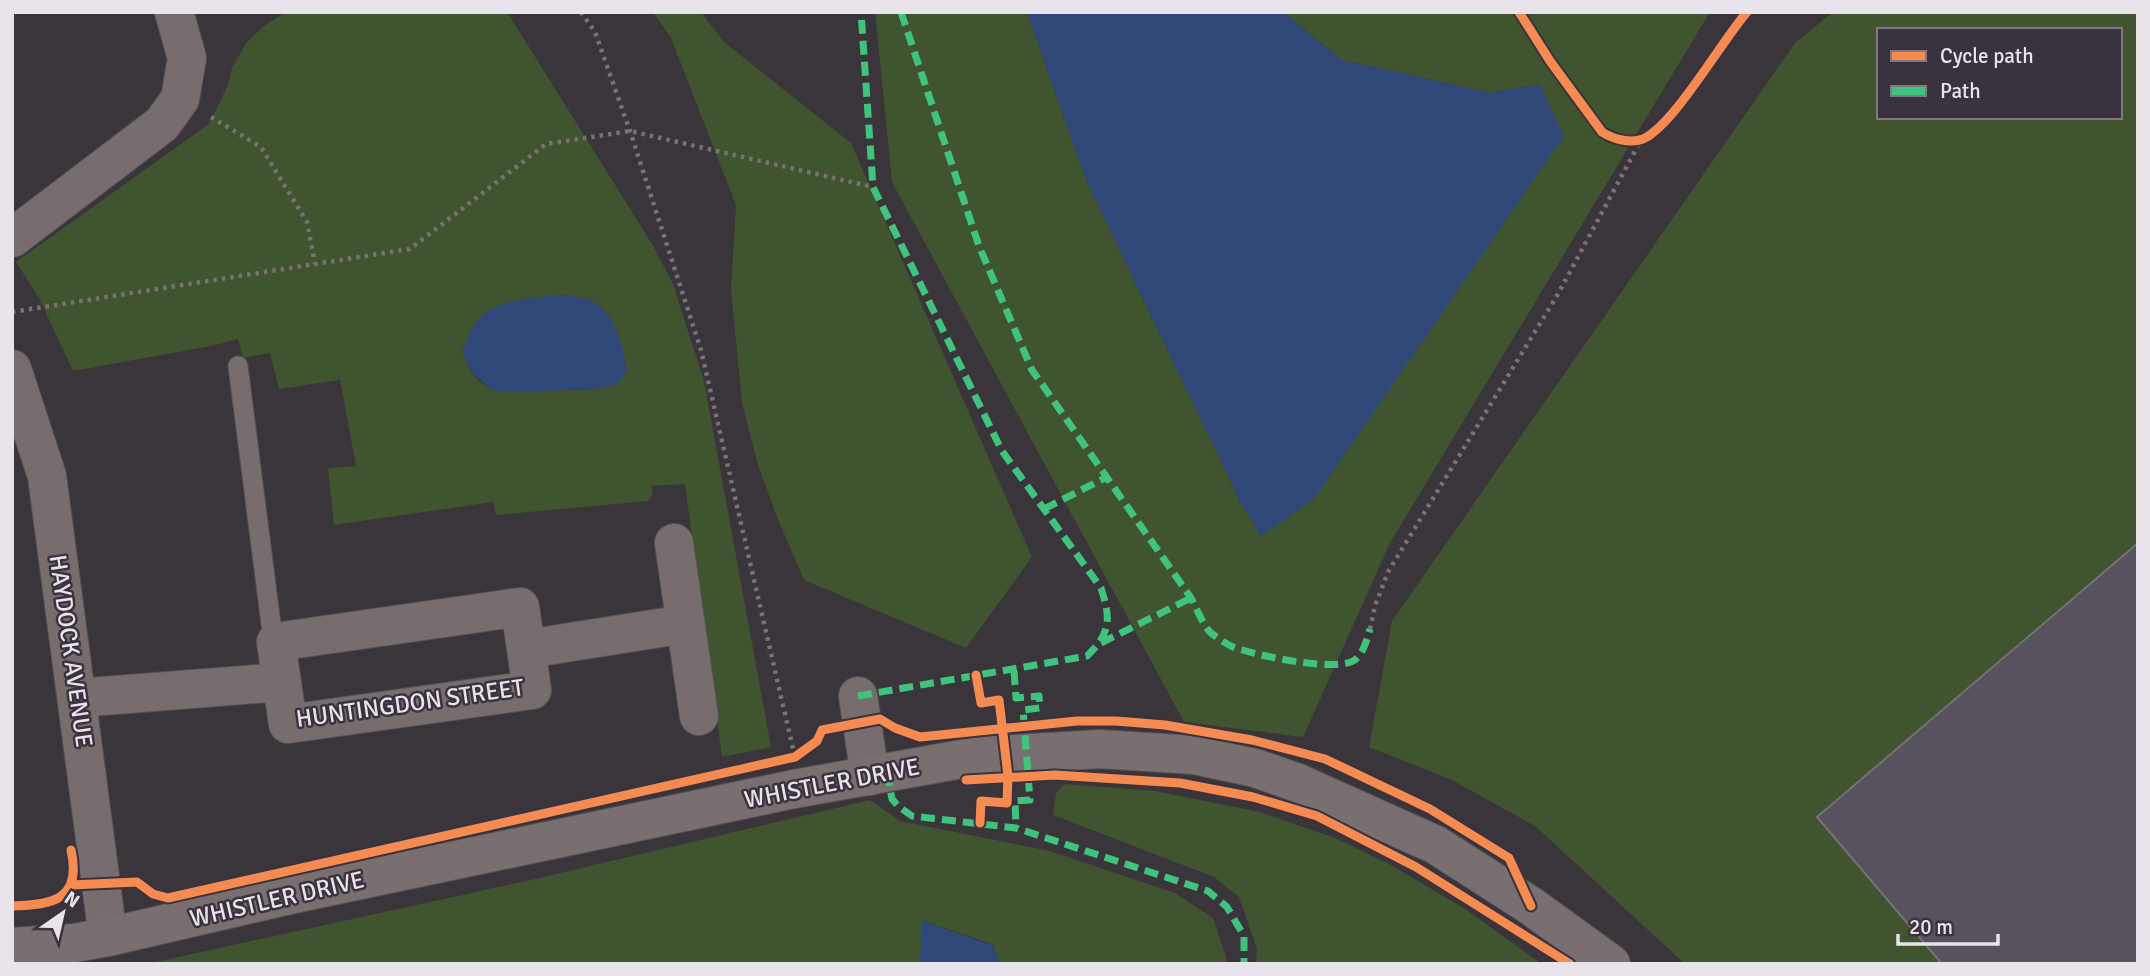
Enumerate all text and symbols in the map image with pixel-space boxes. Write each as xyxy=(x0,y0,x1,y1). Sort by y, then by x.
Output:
legend xyxy=(1877,28,2122,119)
text: Cycle path xyxy=(1940,43,2034,69)
text: Path xyxy=(1940,78,1981,104)
street label: HAYDOCK AVENUE xyxy=(43,553,99,749)
street label: HUNTINGDON STREET xyxy=(294,672,526,734)
street label: WHISTLER DRIVE xyxy=(742,751,922,815)
street label: WHISTLER DRIVE xyxy=(187,864,367,934)
north arrow xyxy=(28,878,98,948)
text: N xyxy=(60,886,84,913)
scale bar xyxy=(1898,902,1998,946)
text: 20 m xyxy=(1909,914,1953,940)

